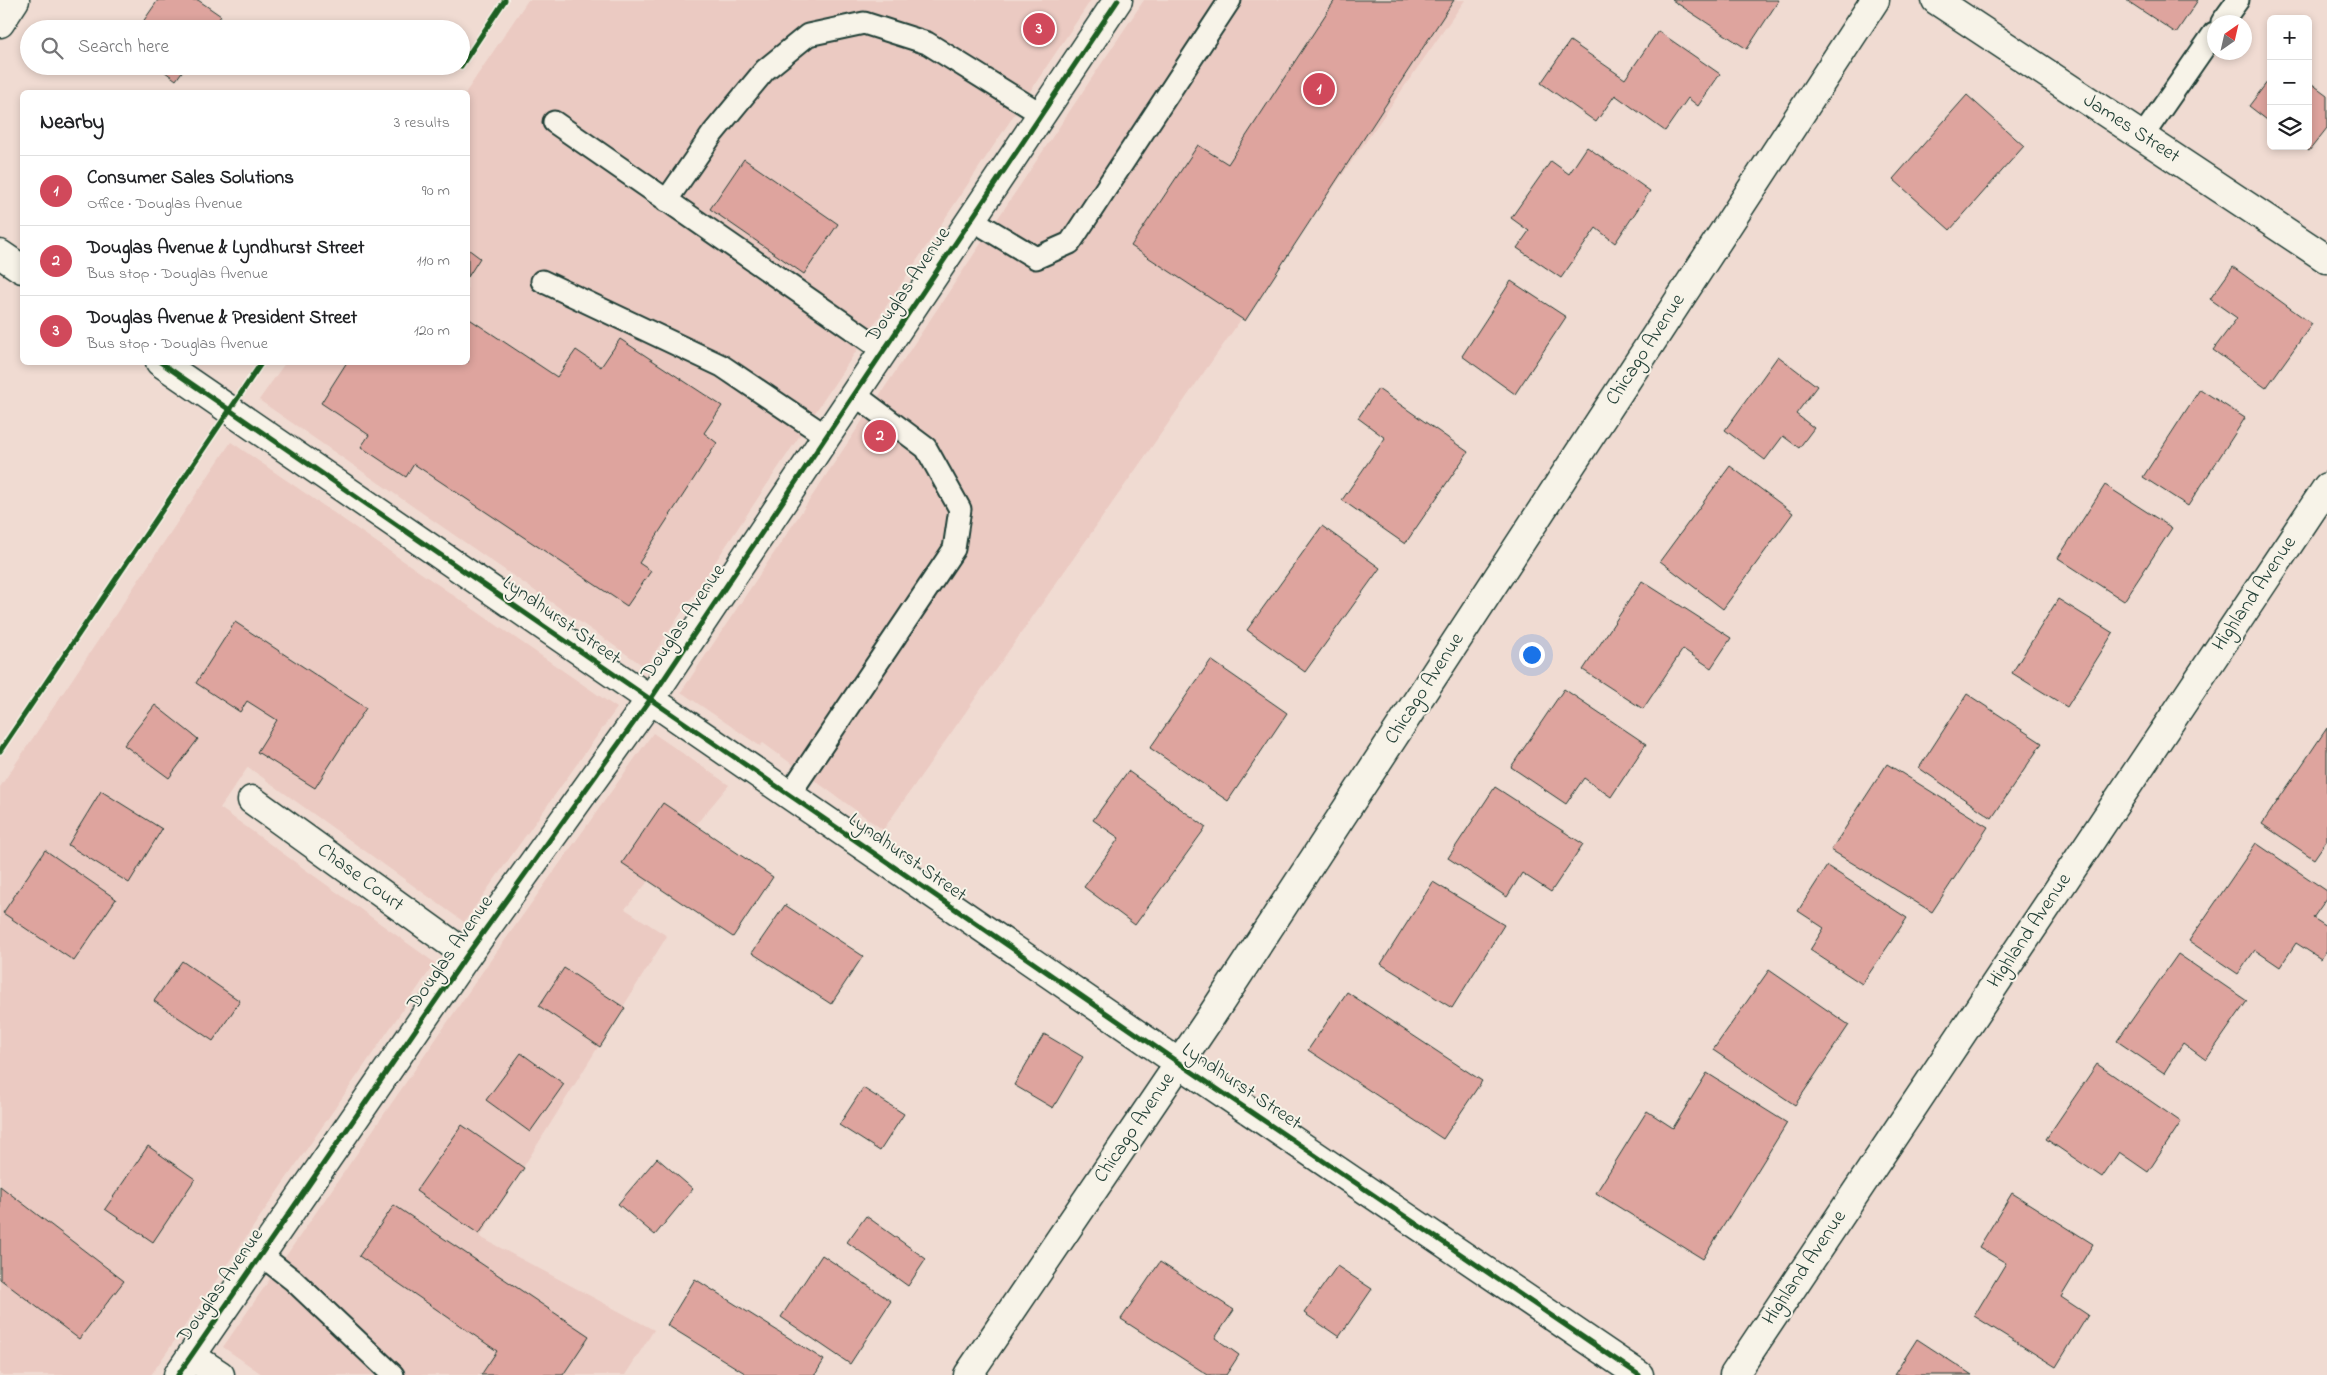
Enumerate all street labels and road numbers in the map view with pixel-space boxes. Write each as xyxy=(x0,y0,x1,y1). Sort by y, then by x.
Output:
street label: James Street xyxy=(2077,87,2186,171)
street label: Douglas Avenue xyxy=(859,221,959,350)
street label: Chicago Avenue xyxy=(1599,288,1694,412)
street label: Highland Avenue xyxy=(2206,531,2305,658)
street label: Douglas Avenue xyxy=(634,558,734,687)
street label: Lyndhurst Street xyxy=(496,569,626,673)
street label: Chicago Avenue xyxy=(1378,627,1473,751)
street label: Lyndhurst Street xyxy=(842,806,972,910)
street label: Chase Court xyxy=(311,837,410,920)
street label: Highland Avenue xyxy=(1981,868,2080,995)
street label: Douglas Avenue xyxy=(400,890,502,1018)
street label: Lyndhurst Street xyxy=(1175,1036,1307,1138)
street label: Chicago Avenue xyxy=(1087,1067,1184,1190)
street label: Highland Avenue xyxy=(1756,1205,1855,1332)
street label: Douglas Avenue xyxy=(170,1223,272,1351)

